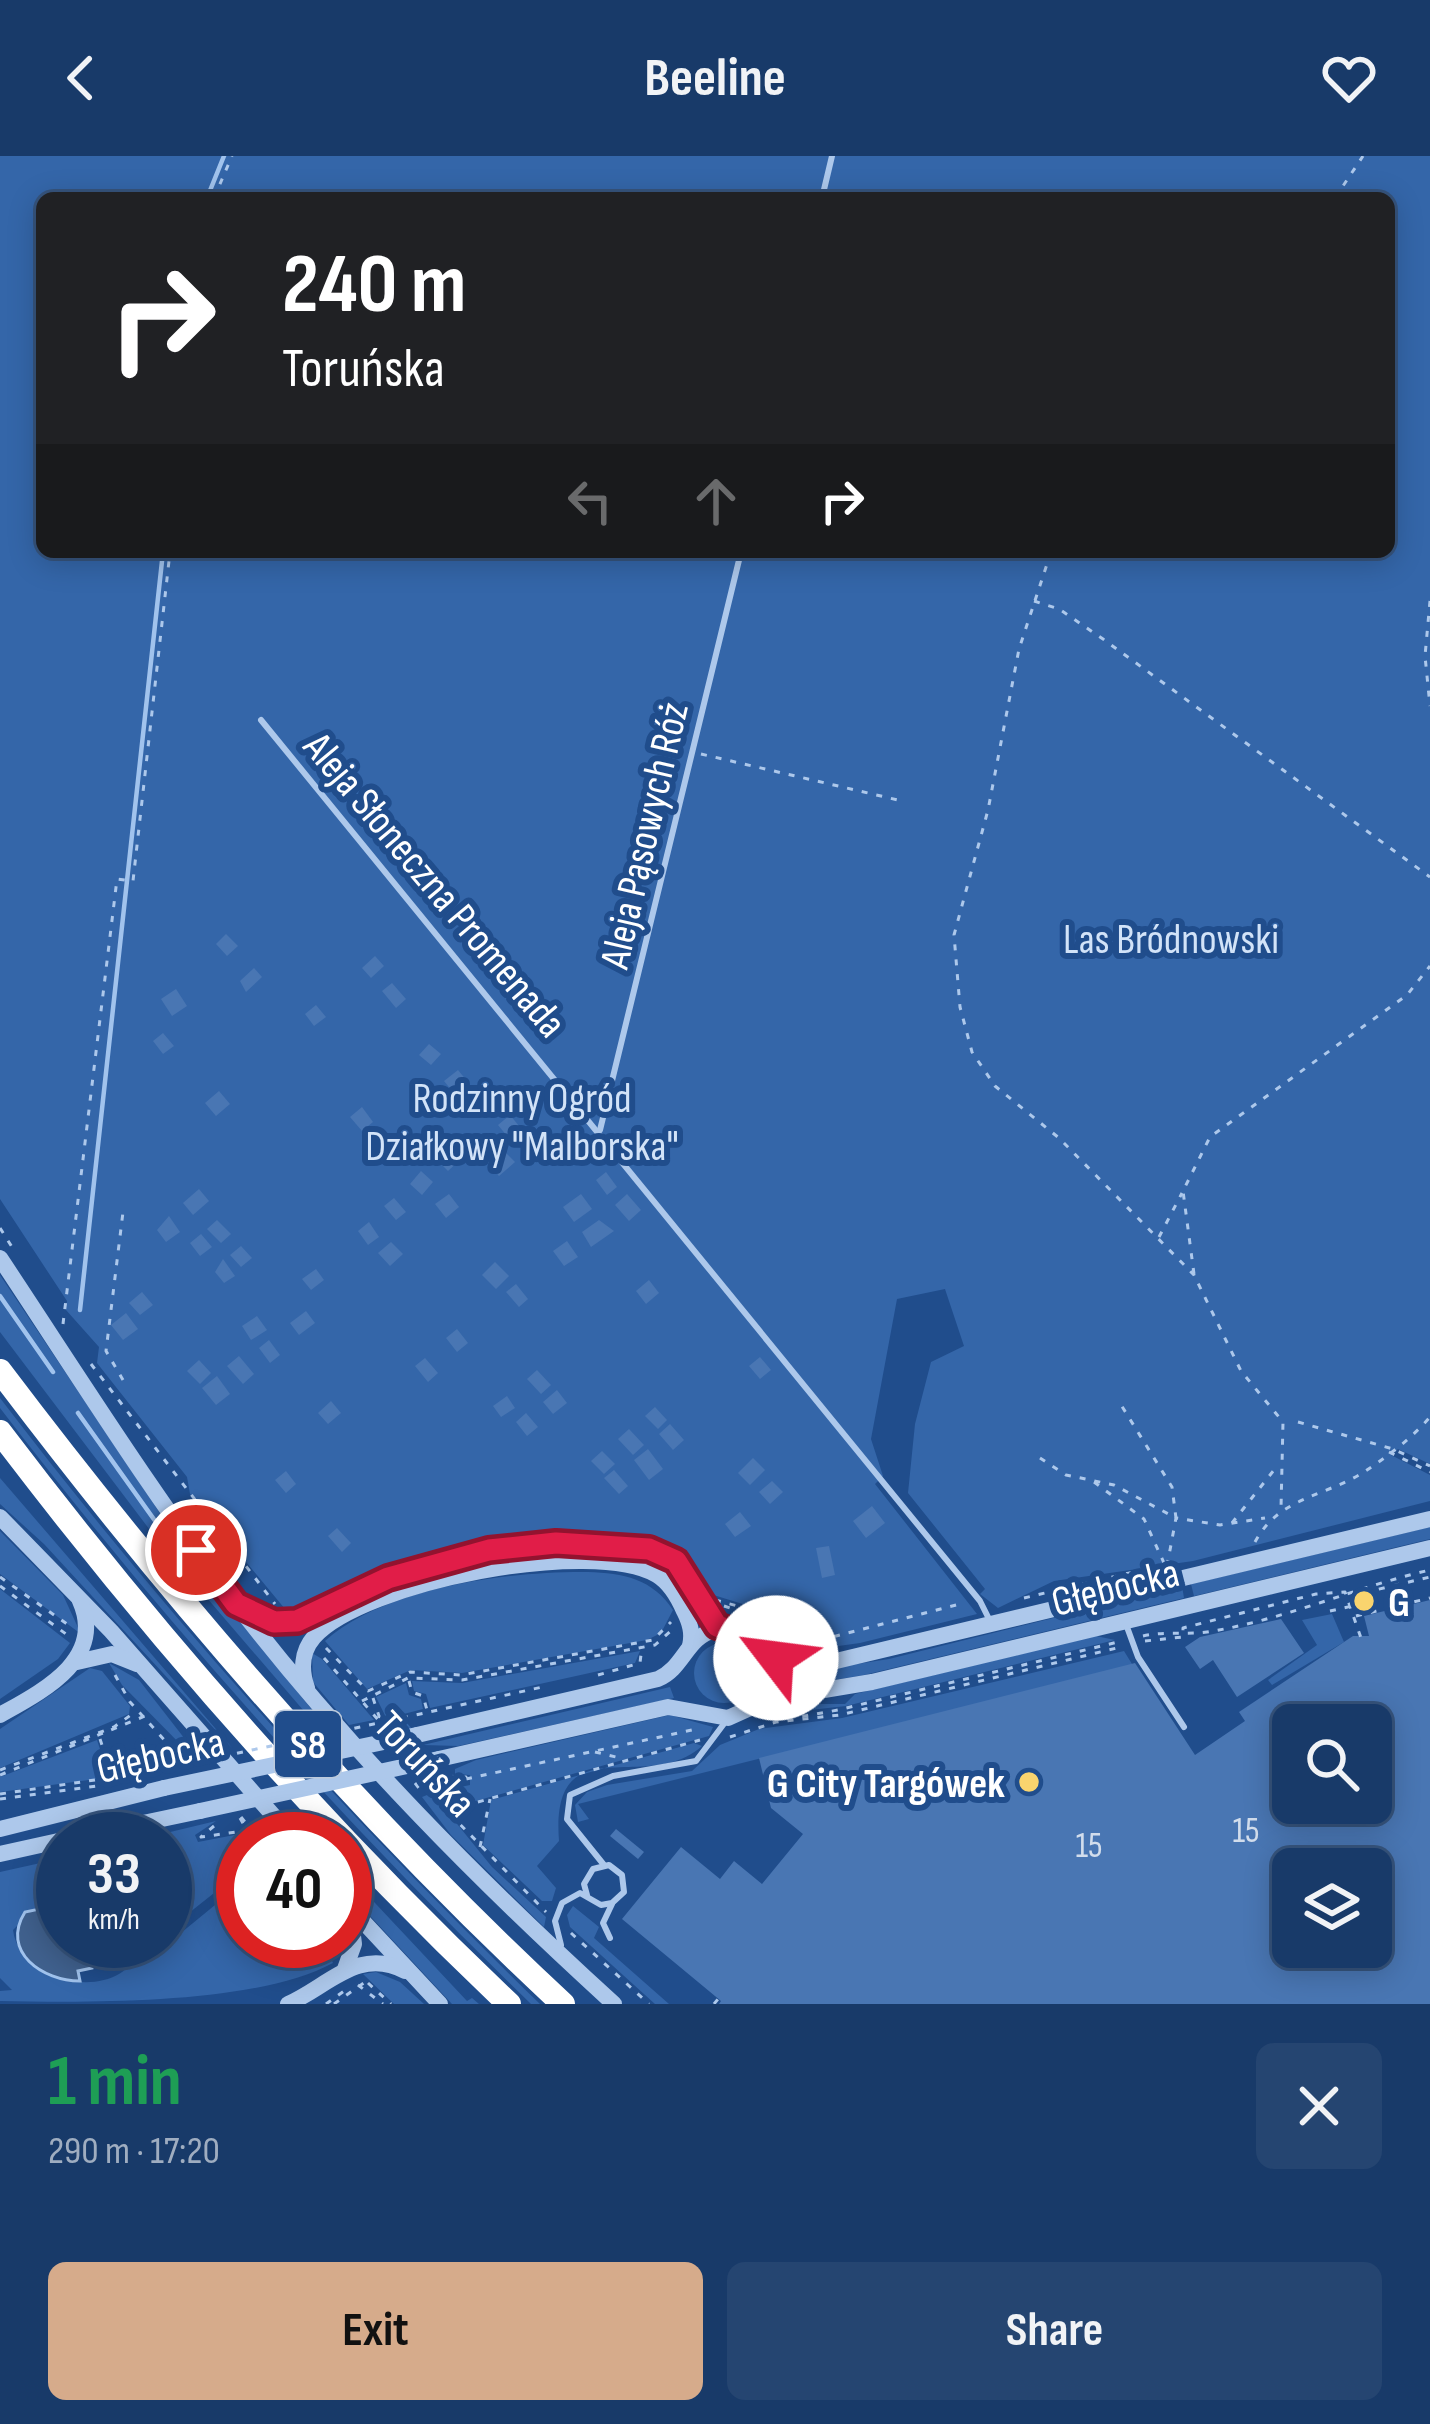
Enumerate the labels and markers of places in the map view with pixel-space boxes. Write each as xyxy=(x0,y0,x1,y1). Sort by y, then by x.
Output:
pin xyxy=(145,1499,247,1601)
place label: G xyxy=(1388,1578,1410,1629)
marker: G xyxy=(1351,1588,1377,1614)
place label: G City Targówek xyxy=(767,1759,1005,1810)
marker: G City Targówek xyxy=(1016,1769,1042,1795)

